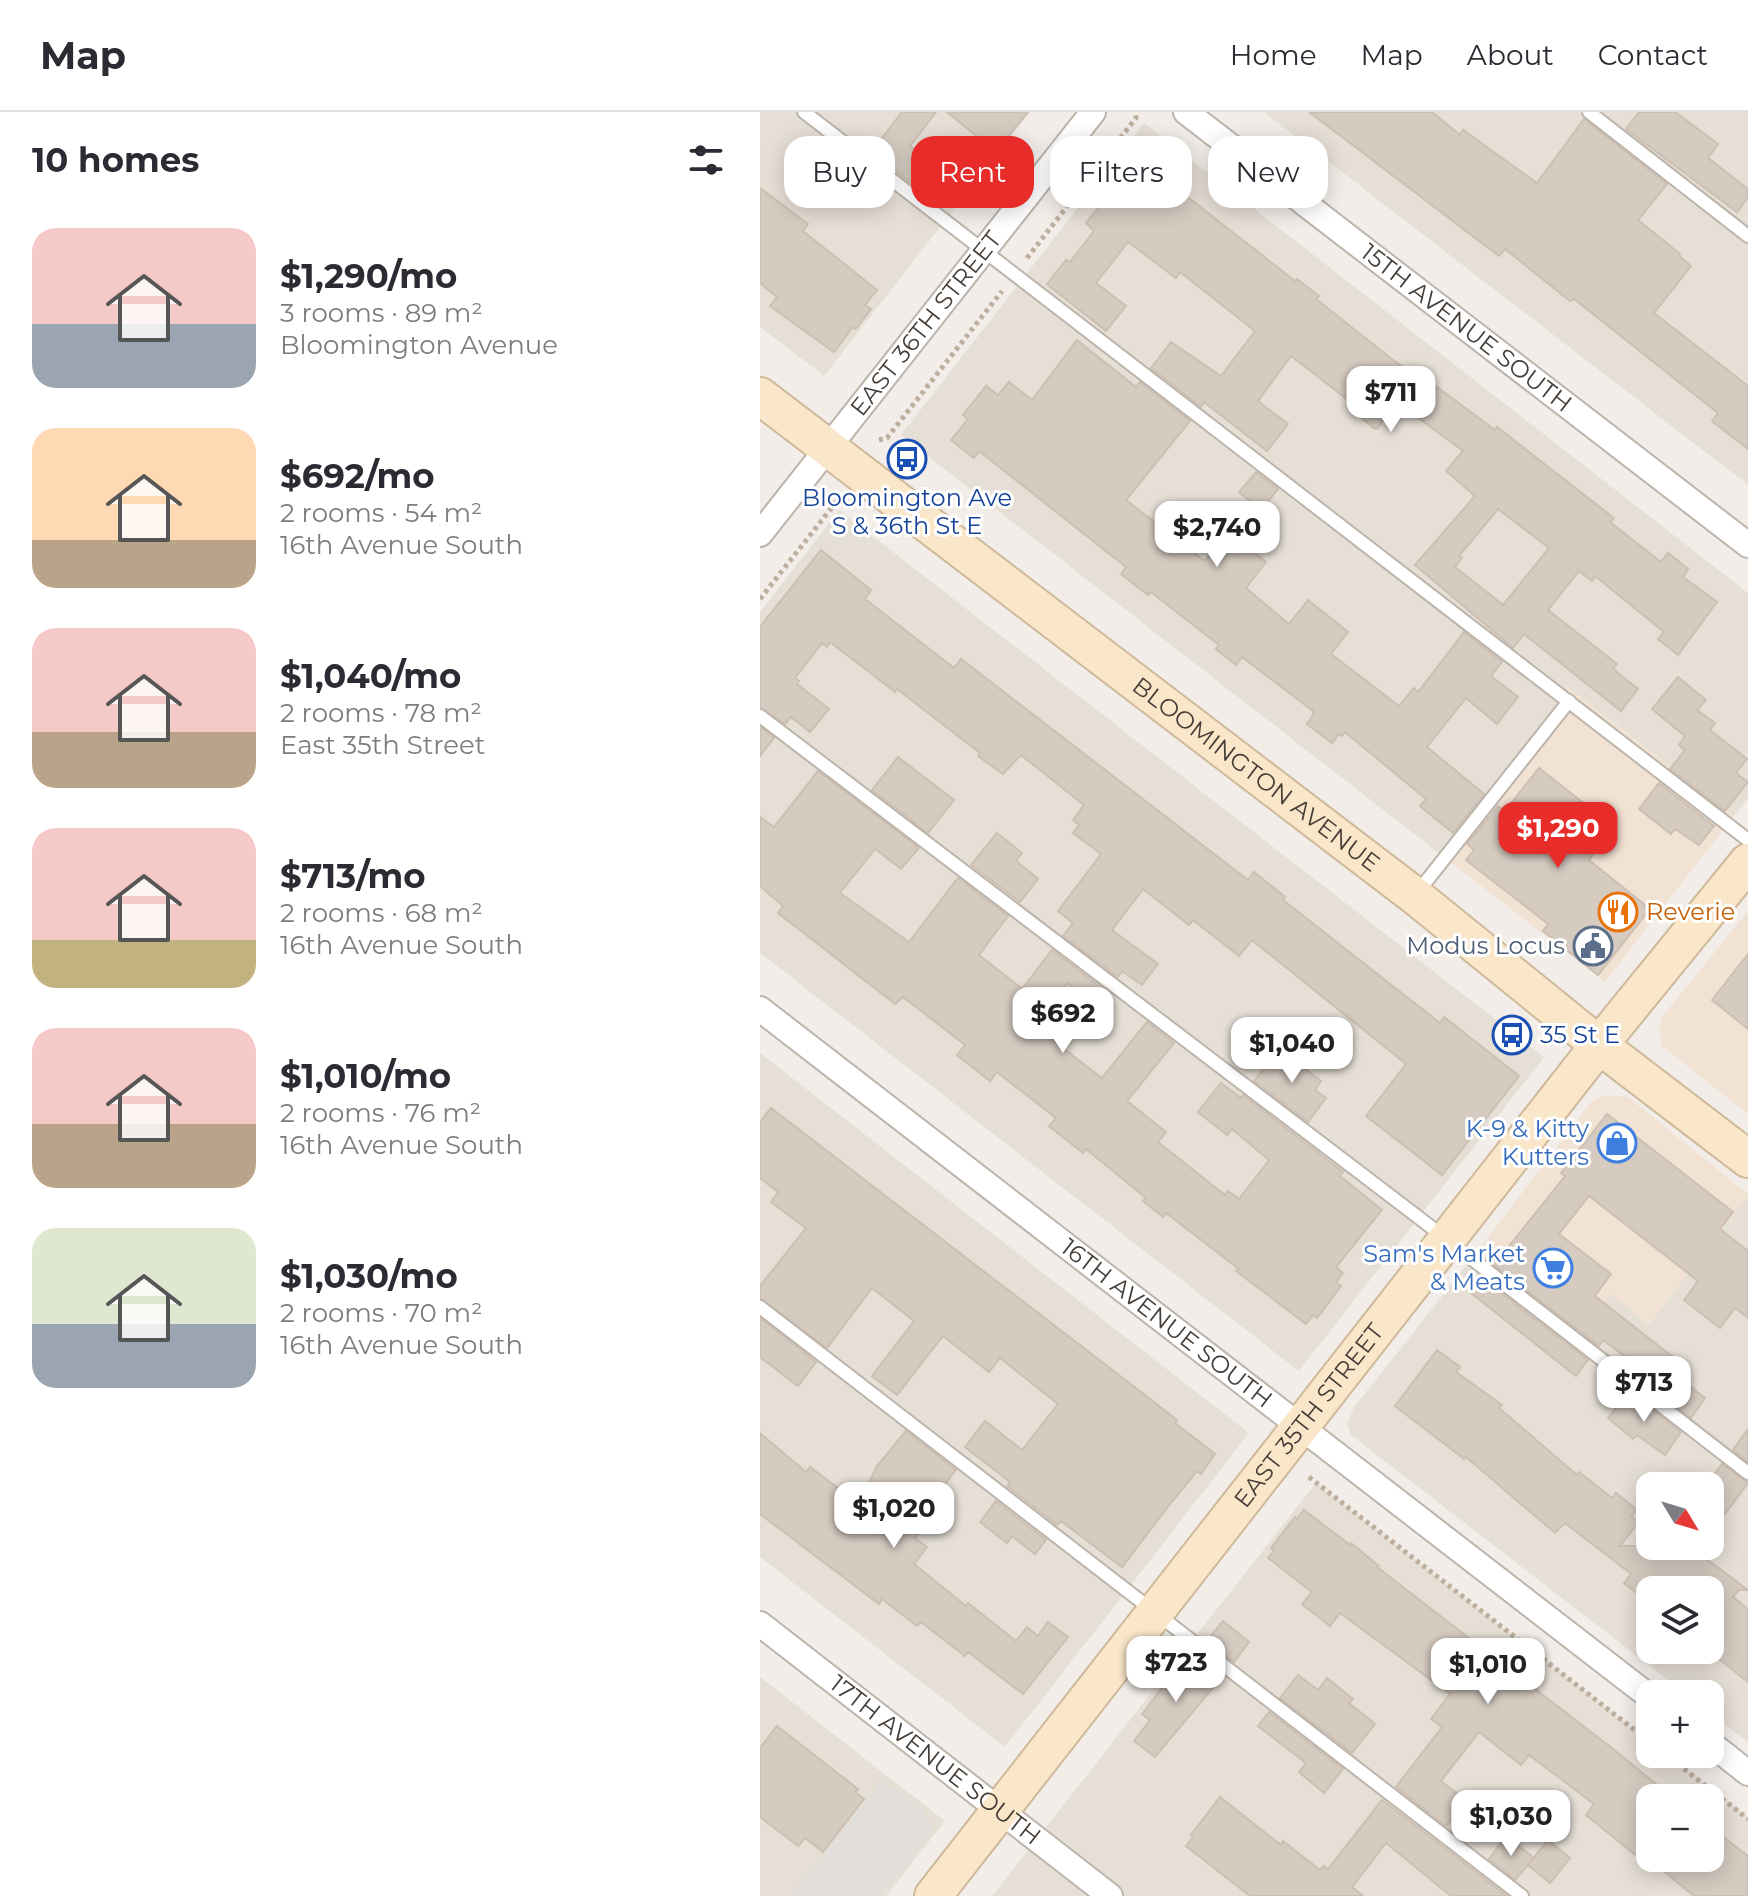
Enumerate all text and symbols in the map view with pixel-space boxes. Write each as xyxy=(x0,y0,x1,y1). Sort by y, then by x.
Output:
text: Map xyxy=(40,32,126,79)
text: Home xyxy=(1230,38,1317,72)
text: Map xyxy=(1361,38,1423,72)
text: About xyxy=(1467,38,1554,72)
text: Contact xyxy=(1598,38,1708,72)
chip: Buy xyxy=(784,136,895,208)
chip: Rent xyxy=(911,136,1034,208)
chip: Filters xyxy=(1050,136,1192,208)
chip: New xyxy=(1208,136,1328,208)
icon: filters xyxy=(684,138,728,182)
text: 10 homes xyxy=(32,139,199,181)
street label: EAST 36TH STREET xyxy=(844,225,1007,421)
street label: 15TH AVENUE SOUTH xyxy=(1356,237,1578,418)
text: $1,290/mo xyxy=(280,255,457,297)
icon: home xyxy=(96,260,192,356)
text: 3 rooms · 89 m² xyxy=(280,297,483,329)
text: Bloomington Avenue xyxy=(280,329,558,361)
pin: $711 xyxy=(1344,366,1438,434)
text: $711 xyxy=(1364,376,1418,408)
bus stop icon: Bloomington Ave S & 36th St E xyxy=(886,438,928,480)
text: $692/mo xyxy=(280,455,435,497)
icon: home xyxy=(96,460,192,556)
place label: Bloomington Ave S & 36th St E xyxy=(802,483,1012,540)
text: 2 rooms · 54 m² xyxy=(280,497,482,529)
pin: $2,740 xyxy=(1152,501,1282,569)
text: $2,740 xyxy=(1173,511,1261,543)
text: 16th Avenue South xyxy=(280,529,523,561)
text: $1,040/mo xyxy=(280,655,461,697)
icon: home xyxy=(96,660,192,756)
street label: BLOOMINGTON AVENUE xyxy=(1127,671,1386,878)
text: 2 rooms · 78 m² xyxy=(280,697,482,729)
text: East 35th Street xyxy=(280,729,485,761)
pin: $1,290 xyxy=(1493,802,1623,870)
text: $1,290 xyxy=(1516,812,1600,844)
text: $713/mo xyxy=(280,855,425,897)
icon: home xyxy=(96,860,192,956)
restaurant icon: Reverie xyxy=(1597,891,1639,933)
text: 2 rooms · 68 m² xyxy=(280,897,483,929)
place label: Reverie xyxy=(1646,897,1735,926)
public building icon: Modus Locus xyxy=(1572,925,1614,967)
text: 16th Avenue South xyxy=(280,929,523,961)
place label: Modus Locus xyxy=(1406,931,1565,960)
pin: $692 xyxy=(1016,987,1110,1055)
text: $692 xyxy=(1031,997,1095,1029)
bus stop icon: 35 St E xyxy=(1491,1014,1533,1056)
pin: $1,040 xyxy=(1227,1017,1357,1085)
place label: 35 St E xyxy=(1540,1020,1620,1049)
text: $1,040 xyxy=(1249,1027,1335,1059)
text: $1,010/mo xyxy=(280,1055,451,1097)
icon: home xyxy=(96,1060,192,1156)
text: 2 rooms · 76 m² xyxy=(280,1097,481,1129)
place label: K-9 & Kitty Kutters xyxy=(1466,1114,1589,1171)
shop icon: K-9 & Kitty Kutters xyxy=(1596,1122,1638,1164)
text: 16th Avenue South xyxy=(280,1129,523,1161)
street label: 16TH AVENUE SOUTH xyxy=(1056,1232,1278,1414)
place label: Sam's Market & Meats xyxy=(1363,1239,1525,1296)
supermarket icon: Sam's Market & Meats xyxy=(1532,1247,1574,1289)
text: $1,030/mo xyxy=(280,1255,458,1297)
icon: home xyxy=(96,1260,192,1356)
text: 2 rooms · 70 m² xyxy=(280,1297,482,1329)
street label: EAST 35TH STREET xyxy=(1228,1317,1390,1513)
text: 16th Avenue South xyxy=(280,1329,523,1361)
pin: $713 xyxy=(1597,1356,1691,1424)
text: $713 xyxy=(1615,1366,1673,1398)
north arrow xyxy=(1636,1472,1724,1560)
map controls xyxy=(1636,1472,1724,1872)
pin: $1,020 xyxy=(829,1482,959,1550)
text: $1,020 xyxy=(852,1492,936,1524)
button: layers xyxy=(1636,1576,1724,1664)
pin: $723 xyxy=(1129,1636,1223,1704)
pin: $1,010 xyxy=(1423,1638,1553,1706)
text: $723 xyxy=(1144,1646,1208,1678)
text: $1,010 xyxy=(1449,1648,1527,1680)
street label: 17TH AVENUE SOUTH xyxy=(824,1669,1047,1851)
button: + xyxy=(1636,1680,1724,1768)
button: − xyxy=(1636,1784,1724,1872)
pin: $1,030 xyxy=(1446,1790,1576,1858)
text: $1,030 xyxy=(1469,1800,1553,1832)

